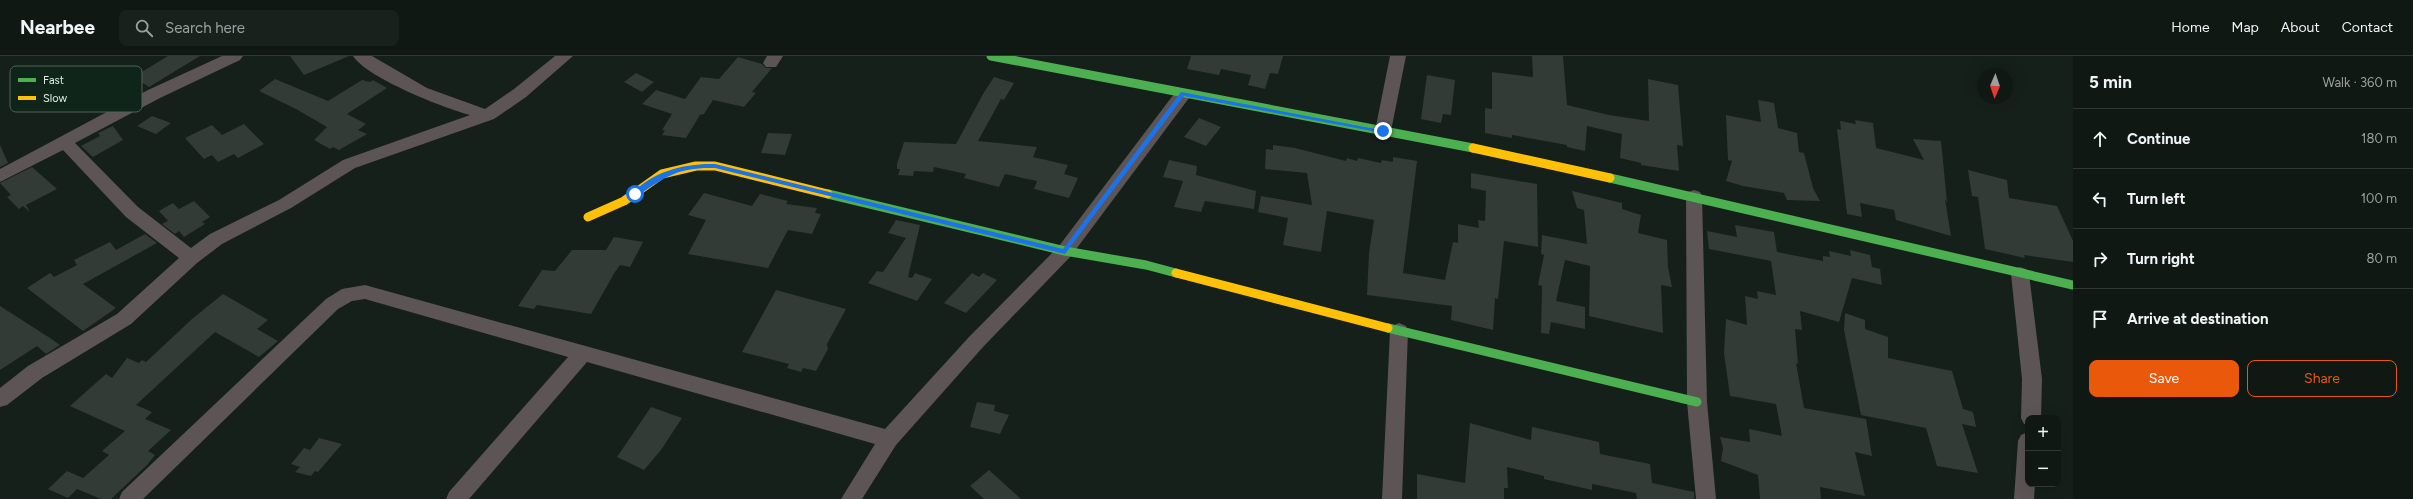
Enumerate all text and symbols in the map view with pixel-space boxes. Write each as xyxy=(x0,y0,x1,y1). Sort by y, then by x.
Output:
search box xyxy=(119,10,399,46)
text: Nearbee xyxy=(20,16,95,39)
icon: search xyxy=(133,17,155,39)
text: Search here xyxy=(165,19,245,37)
text: Home xyxy=(2171,19,2210,36)
text: Map xyxy=(2232,19,2259,36)
text: About xyxy=(2281,19,2320,36)
text: Contact xyxy=(2342,19,2393,36)
legend xyxy=(10,66,142,112)
north arrow xyxy=(1977,68,2013,104)
text: 5 min xyxy=(2089,72,2132,92)
text: Fast xyxy=(43,74,64,87)
text: Walk · 360 m xyxy=(2322,75,2397,90)
text: Slow xyxy=(43,92,67,105)
route end xyxy=(1374,122,1392,140)
icon: ahead xyxy=(2089,128,2111,150)
text: Continue xyxy=(2127,130,2190,148)
text: 180 m xyxy=(2361,131,2397,146)
route start xyxy=(626,185,644,203)
icon: left xyxy=(2089,188,2111,210)
text: Turn left xyxy=(2127,190,2185,208)
text: 100 m xyxy=(2361,191,2397,206)
icon: right xyxy=(2089,248,2111,270)
text: Turn right xyxy=(2127,250,2195,268)
text: 80 m xyxy=(2366,251,2397,266)
icon: arrive xyxy=(2089,308,2111,330)
text: Arrive at destination xyxy=(2127,310,2268,328)
button: Save xyxy=(2089,360,2239,397)
button: Share xyxy=(2247,360,2397,397)
map controls xyxy=(2025,415,2061,487)
button: + xyxy=(2025,415,2061,451)
button: − xyxy=(2025,451,2061,487)

